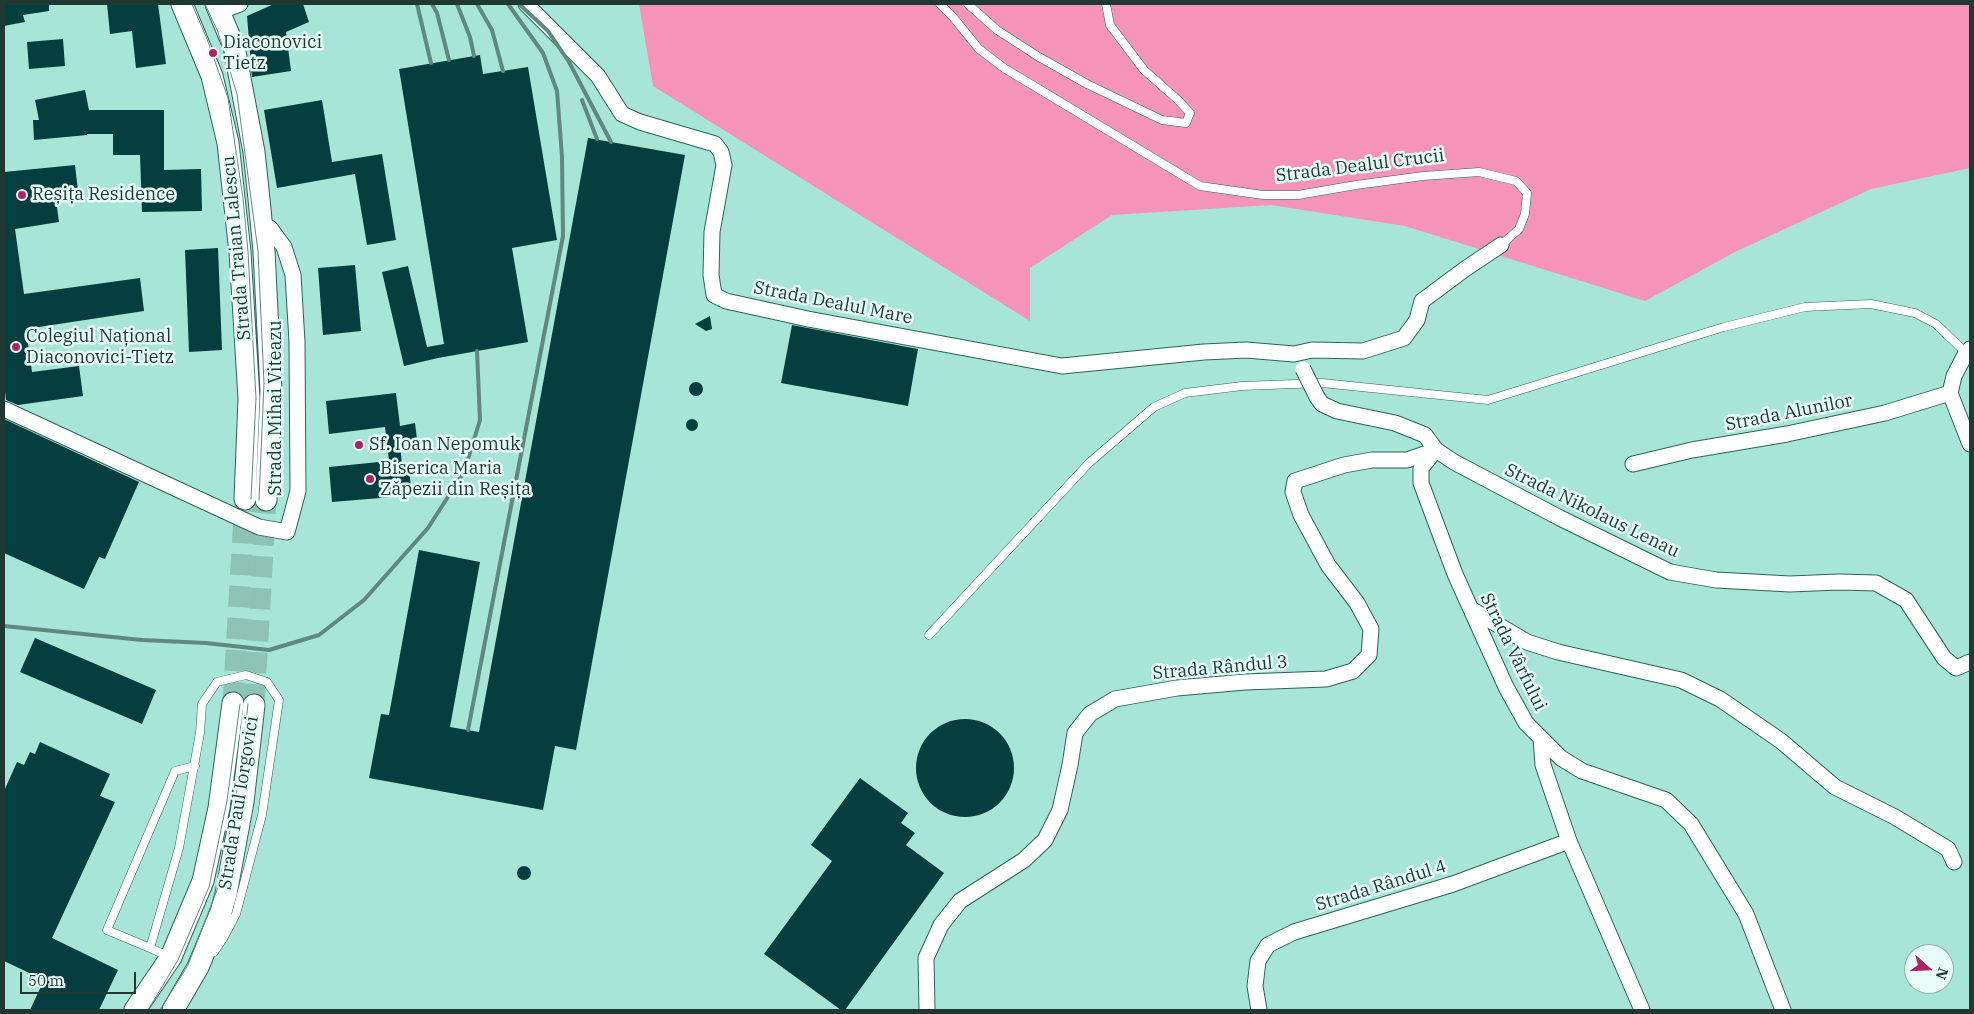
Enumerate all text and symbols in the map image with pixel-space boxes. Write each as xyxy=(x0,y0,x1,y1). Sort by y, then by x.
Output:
place label: Diaconovici Tietz xyxy=(223,32,322,74)
marker: Diaconovici Tietz xyxy=(207,47,219,59)
street label: Strada Dealul Crucii xyxy=(1274,145,1446,187)
street label: Strada Traian Lalescu xyxy=(218,155,256,341)
place label: Reșița Residence xyxy=(32,184,175,206)
marker: Reșița Residence xyxy=(16,189,28,201)
street label: Strada Dealul Mare xyxy=(752,277,914,329)
street label: Strada Mihai Viteazu xyxy=(265,320,287,496)
place label: Colegiul Național Diaconovici-Tietz xyxy=(26,326,174,368)
marker: Colegiul Național Diaconovici-Tietz xyxy=(10,341,22,353)
street label: Strada Alunilor xyxy=(1724,390,1854,436)
place label: Sf. Ioan Nepomuk xyxy=(369,434,521,456)
marker: Sf. Ioan Nepomuk xyxy=(353,439,365,451)
place label: Biserica Maria Zăpezii din Reșița xyxy=(380,458,531,500)
street label: Strada Nikolaus Lenau xyxy=(1501,459,1683,563)
marker: Biserica Maria Zăpezii din Reșița xyxy=(364,473,376,485)
street label: Strada Vârfului xyxy=(1475,590,1551,714)
street label: Strada Rândul 3 xyxy=(1152,651,1288,685)
street label: Strada Paul Iorgovici xyxy=(215,715,263,891)
street label: Strada Rândul 4 xyxy=(1313,856,1449,916)
north arrow xyxy=(1904,944,1954,994)
scale bar xyxy=(22,962,139,994)
text: N xyxy=(1932,965,1953,982)
text: 50 m xyxy=(28,971,64,990)

